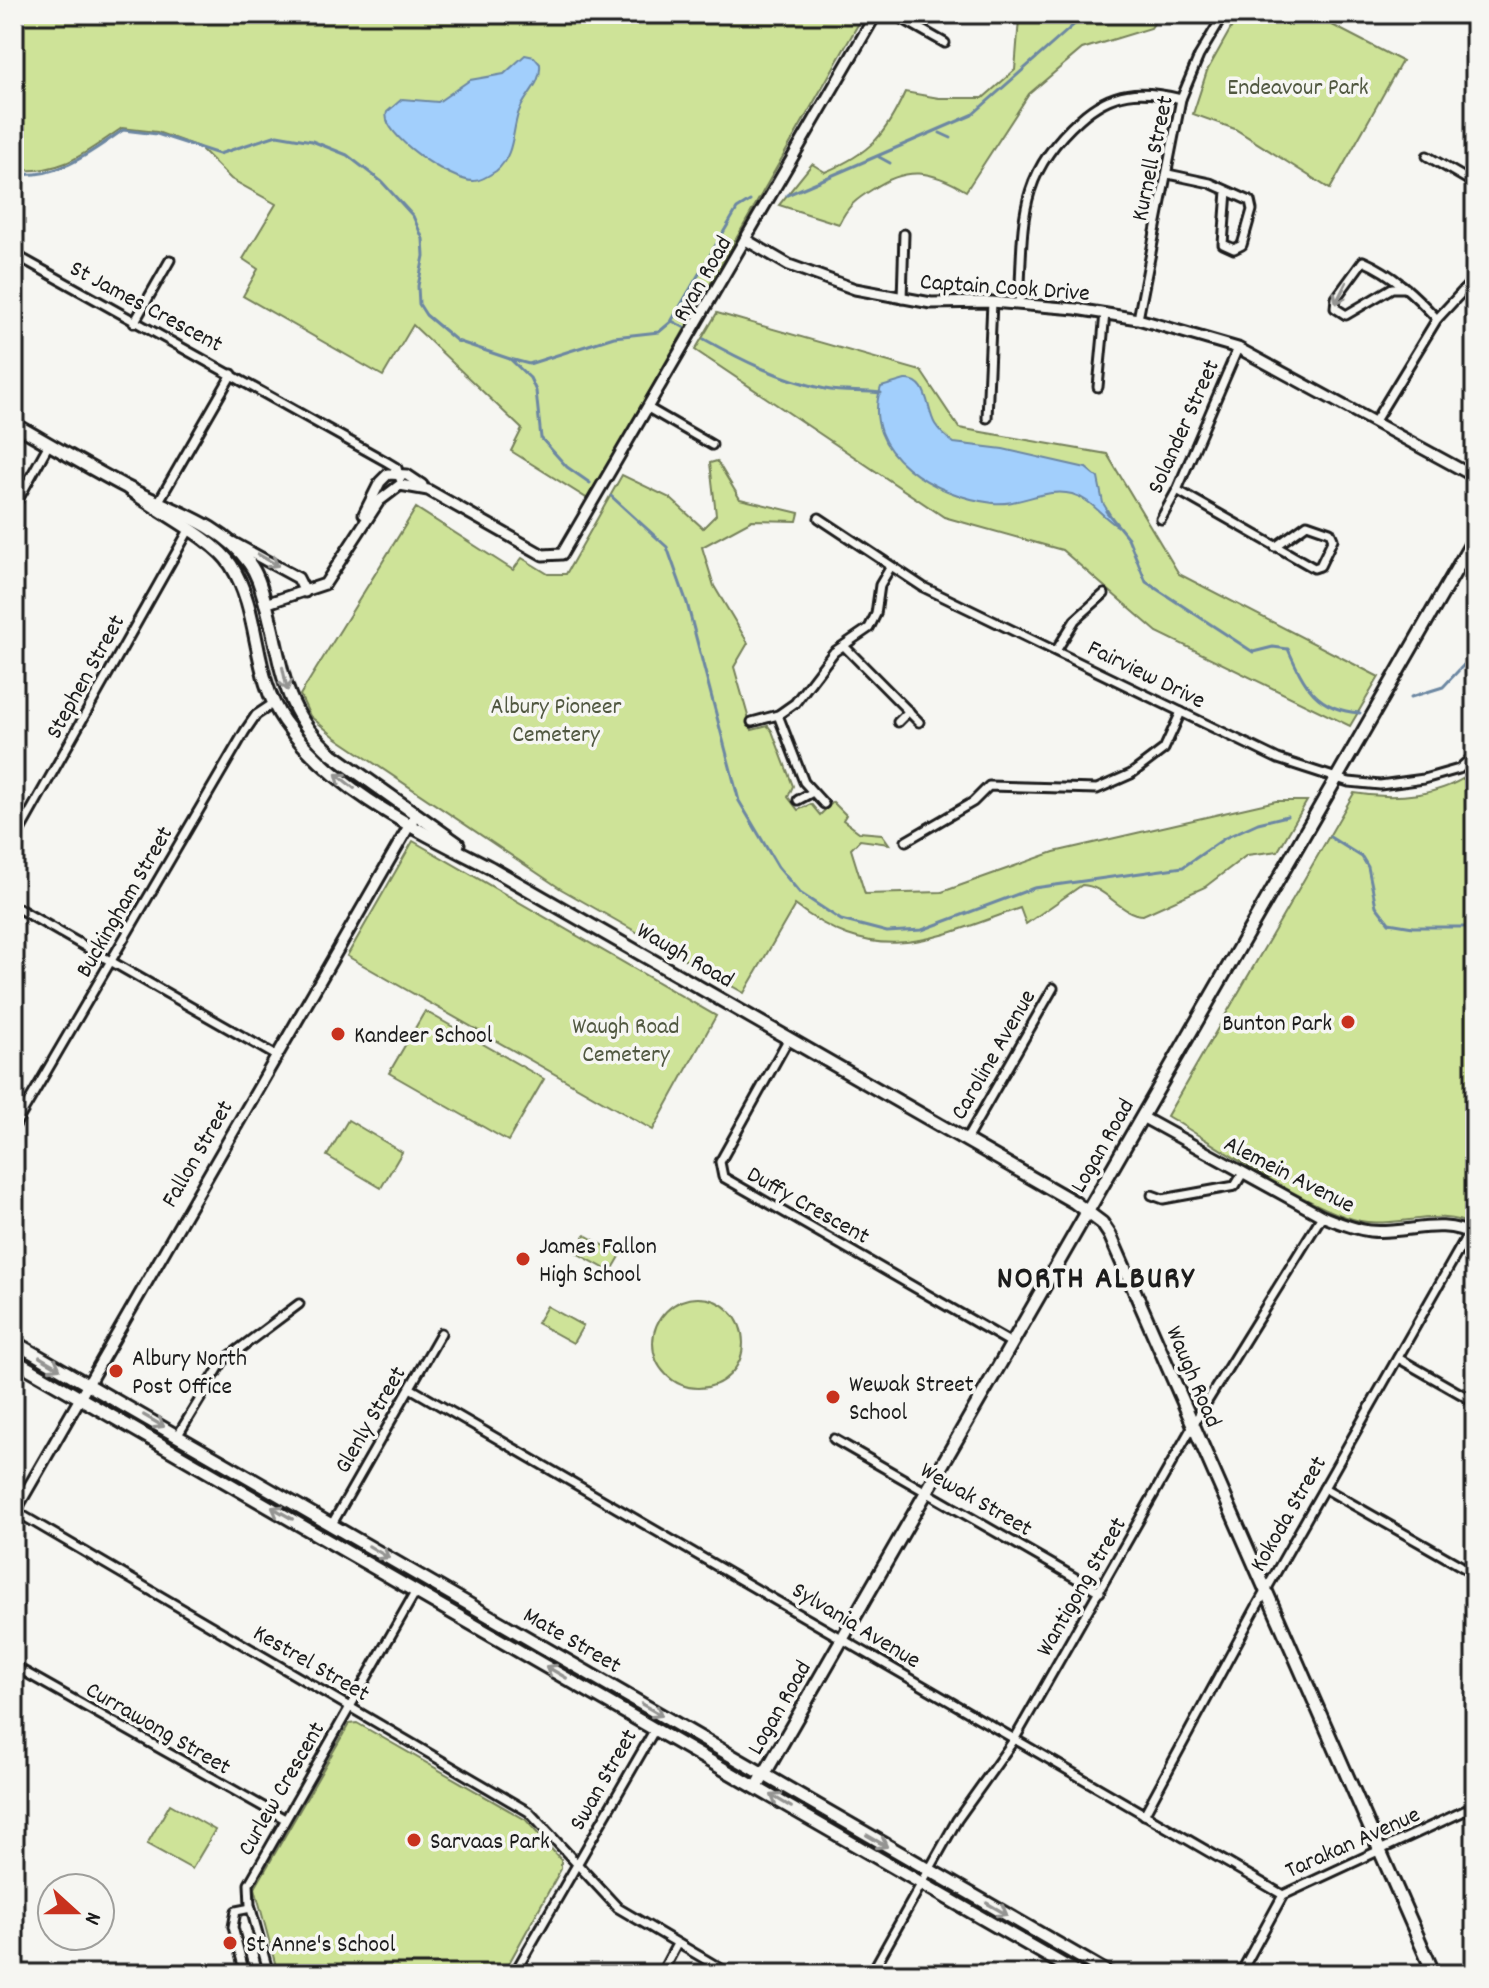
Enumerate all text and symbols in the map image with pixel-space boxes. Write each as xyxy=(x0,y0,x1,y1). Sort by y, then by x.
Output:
park label: Endeavour Park xyxy=(1227,72,1369,106)
street label: Kurnell Street xyxy=(1124,93,1184,224)
street label: Ryan Road xyxy=(665,230,742,329)
street label: St James Crescent xyxy=(63,253,228,362)
street label: Captain Cook Drive xyxy=(919,266,1091,312)
one-way arrow xyxy=(1332,281,1348,304)
street label: Solander Street xyxy=(1140,354,1230,500)
one-way arrow xyxy=(255,553,279,568)
street label: Stephen Street xyxy=(38,609,135,746)
street label: Fairview Drive xyxy=(1081,632,1210,719)
one-way arrow xyxy=(278,666,293,691)
park label: Albury Pioneer Cemetery xyxy=(491,691,621,753)
one-way arrow xyxy=(335,772,356,789)
street label: Buckingham Street xyxy=(68,820,183,985)
street label: Waugh Road xyxy=(630,915,739,998)
street label: Caroline Avenue xyxy=(943,984,1046,1127)
place label: Bunton Park xyxy=(1222,1008,1332,1042)
park label: Waugh Road Cemetery xyxy=(572,1011,680,1073)
marker: Bunton Park xyxy=(1339,1013,1357,1031)
place label: Kandeer School xyxy=(354,1020,493,1054)
marker: Kandeer School xyxy=(329,1025,347,1043)
street label: Logan Road xyxy=(1063,1093,1144,1200)
street label: Fallon Street xyxy=(154,1094,243,1215)
street label: Alemein Avenue xyxy=(1217,1128,1360,1223)
street label: Duffy Crescent xyxy=(740,1159,875,1254)
place label: James Fallon High School xyxy=(539,1231,657,1293)
marker: James Fallon High School xyxy=(514,1250,532,1268)
district label: NORTH ALBURY xyxy=(997,1258,1196,1304)
street label: Waugh Road xyxy=(1156,1321,1229,1433)
place label: Albury North Post Office xyxy=(132,1343,247,1405)
one-way arrow xyxy=(38,1355,61,1371)
street label: Glenly Street xyxy=(327,1360,416,1480)
marker: Albury North Post Office xyxy=(107,1362,125,1380)
place label: Wewak Street School xyxy=(849,1369,974,1431)
marker: Wewak Street School xyxy=(824,1388,842,1406)
one-way arrow xyxy=(142,1414,165,1430)
street label: Kokoda Street xyxy=(1243,1450,1337,1579)
street label: Wewak Street xyxy=(913,1455,1038,1547)
one-way arrow xyxy=(271,1505,294,1521)
street label: Wantigong Street xyxy=(1029,1511,1136,1664)
one-way arrow xyxy=(367,1544,390,1560)
street label: Sylvania Avenue xyxy=(784,1575,926,1679)
street label: Mate Street xyxy=(516,1600,627,1684)
street label: Kestrel Street xyxy=(246,1617,375,1712)
street label: Logan Road xyxy=(740,1655,821,1762)
one-way arrow xyxy=(545,1664,568,1680)
street label: Currawong Street xyxy=(78,1674,237,1785)
one-way arrow xyxy=(640,1702,663,1718)
street label: Curlew Crescent xyxy=(230,1716,335,1863)
street label: Swan Street xyxy=(562,1723,647,1838)
one-way arrow xyxy=(770,1793,793,1809)
street label: Tarakan Avenue xyxy=(1280,1799,1426,1889)
place label: Sarvaas Park xyxy=(430,1826,550,1860)
marker: Sarvaas Park xyxy=(405,1831,423,1849)
one-way arrow xyxy=(865,1833,888,1849)
north arrow xyxy=(36,1872,116,1952)
one-way arrow xyxy=(984,1902,1008,1918)
text: N xyxy=(75,1907,108,1929)
place label: St Anne's School xyxy=(246,1929,396,1963)
marker: St Anne's School xyxy=(221,1934,239,1952)

